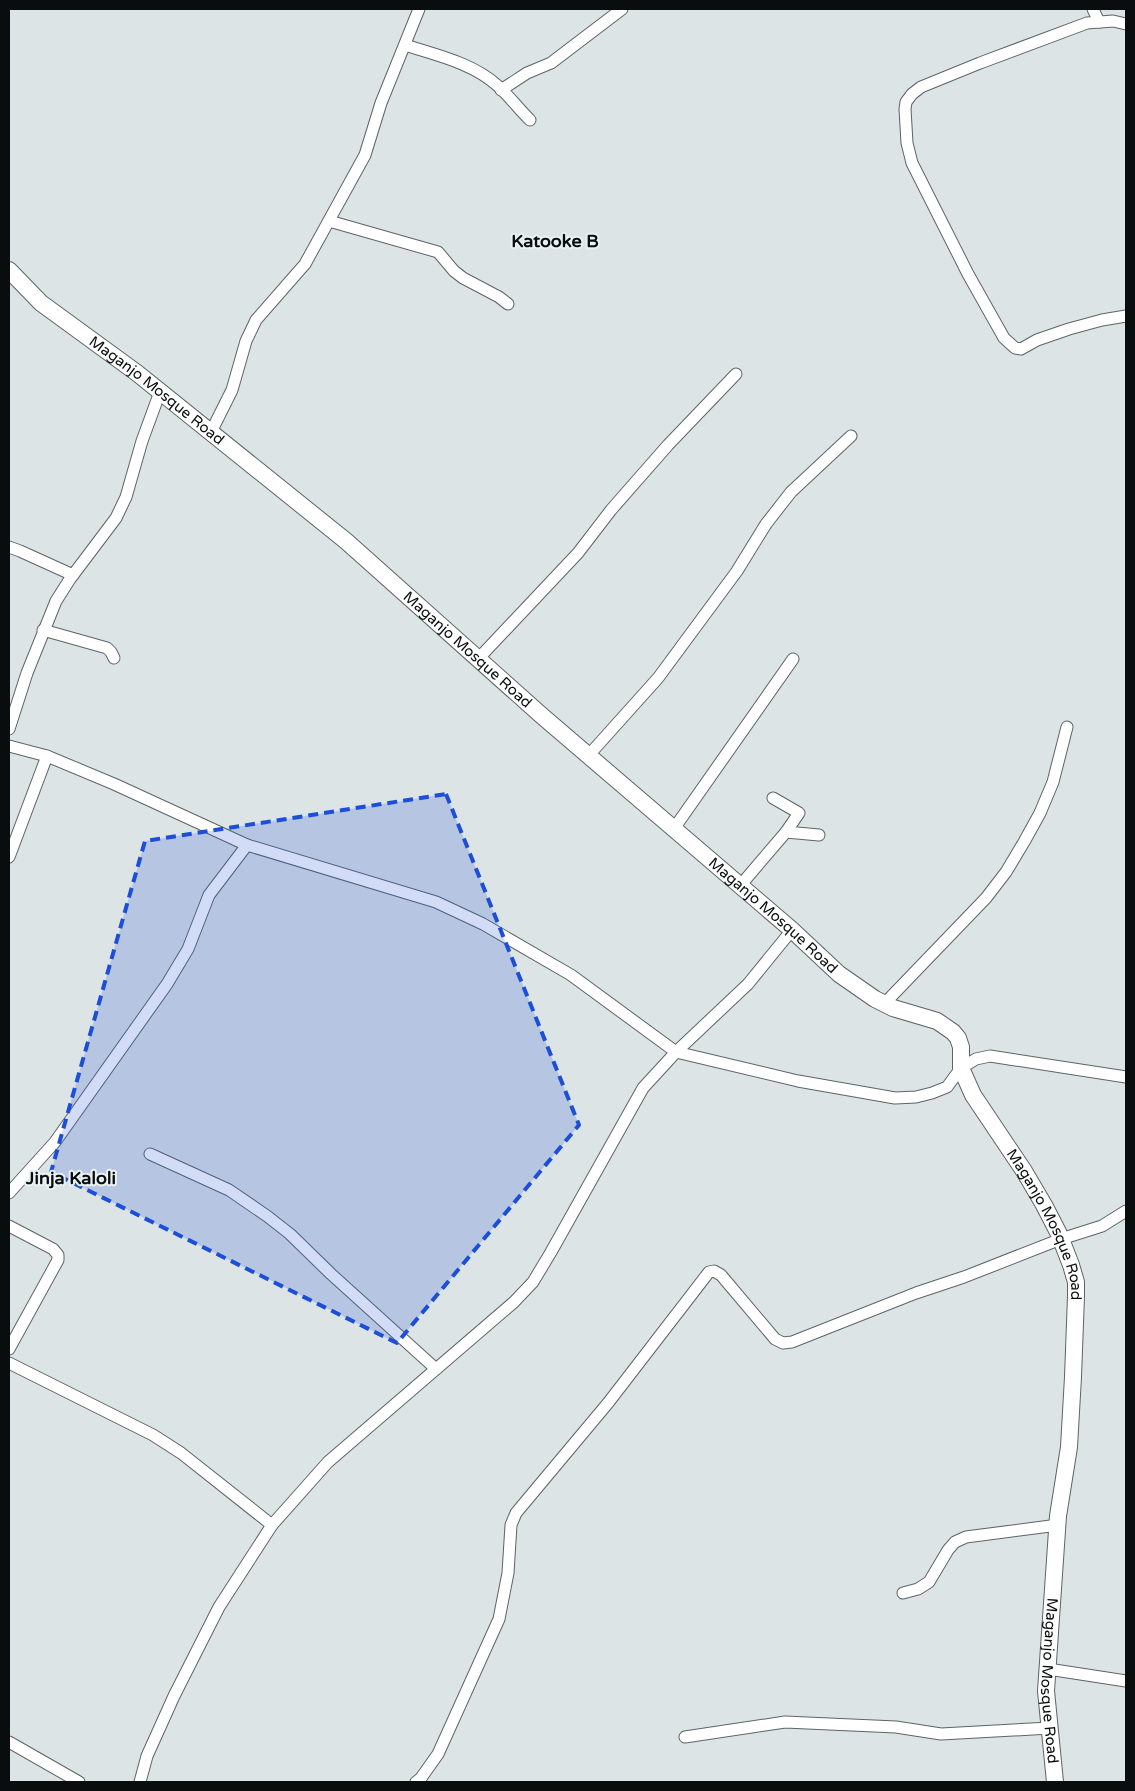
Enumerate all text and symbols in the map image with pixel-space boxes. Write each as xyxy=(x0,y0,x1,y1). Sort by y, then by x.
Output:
district label: Katooke B xyxy=(511,230,599,252)
street label: Maganjo Mosque Road xyxy=(86,332,228,448)
street label: Maganjo Mosque Road xyxy=(400,588,536,712)
street label: Maganjo Mosque Road xyxy=(705,854,841,977)
street label: Maganjo Mosque Road xyxy=(1003,1145,1085,1300)
district label: Jinja Kaloli xyxy=(25,1167,116,1189)
street label: Maganjo Mosque Road xyxy=(1037,1597,1062,1764)

